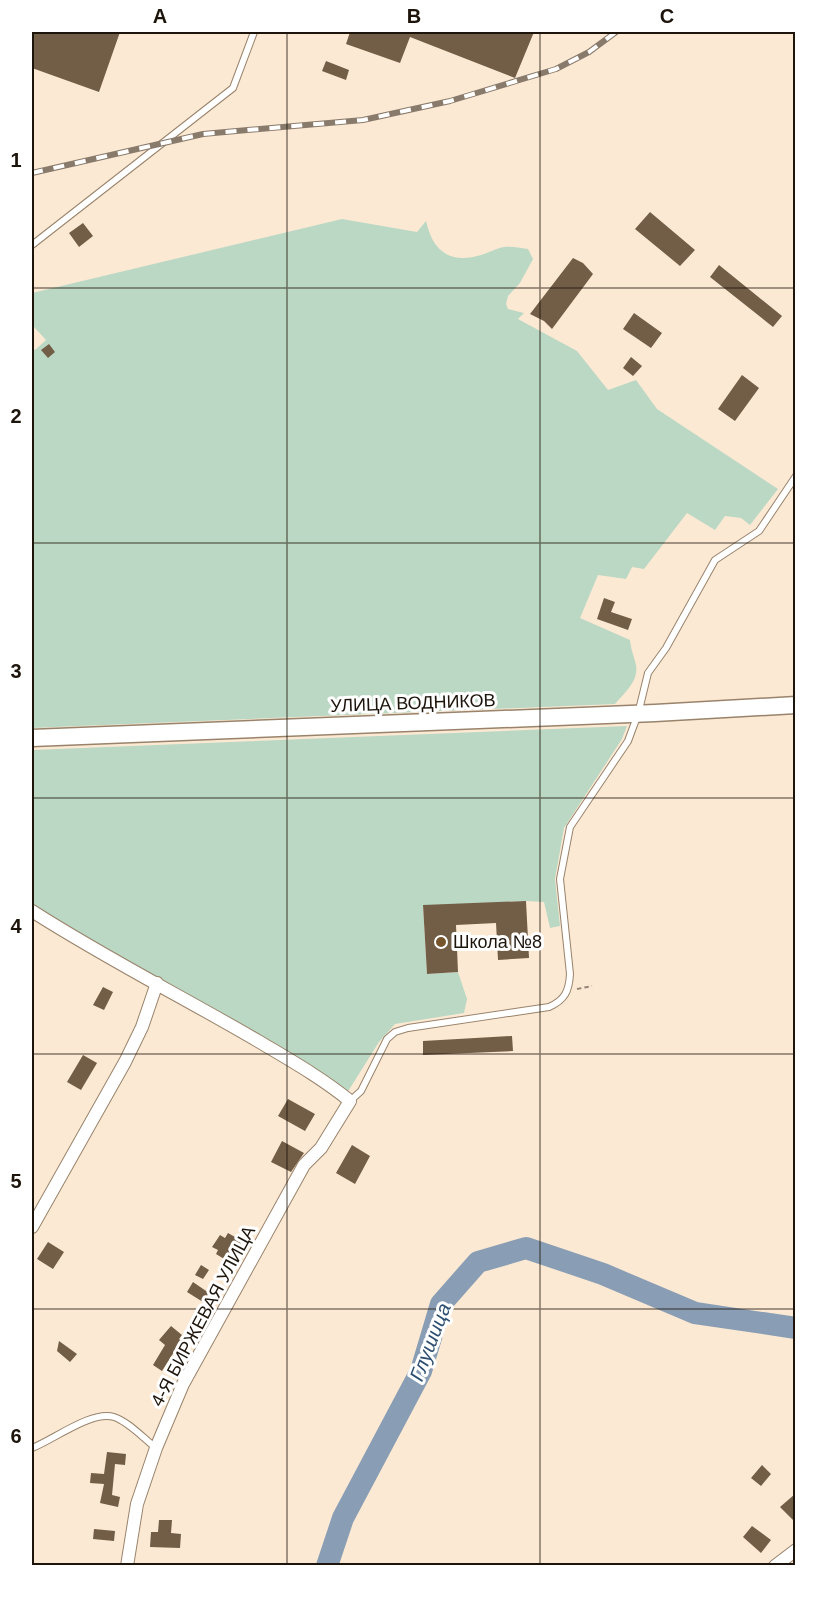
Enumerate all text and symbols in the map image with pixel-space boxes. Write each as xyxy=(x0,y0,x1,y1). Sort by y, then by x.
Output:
text: A xyxy=(153,5,167,27)
text: B xyxy=(407,5,421,27)
text: C xyxy=(660,5,674,27)
text: 1 xyxy=(10,149,22,171)
text: 2 xyxy=(10,405,22,427)
text: 3 xyxy=(10,660,22,682)
street label: УЛИЦА ВОДНИКОВ xyxy=(330,690,496,716)
text: 4 xyxy=(10,915,22,937)
place label: Школа №8 xyxy=(453,932,542,952)
marker: Школа №8 xyxy=(434,935,448,949)
text: 5 xyxy=(10,1170,22,1192)
street label: 4-Я БИРЖЕВАЯ УЛИЦА xyxy=(147,1222,259,1410)
water label: Глушица xyxy=(405,1300,455,1384)
text: 6 xyxy=(10,1425,22,1447)

